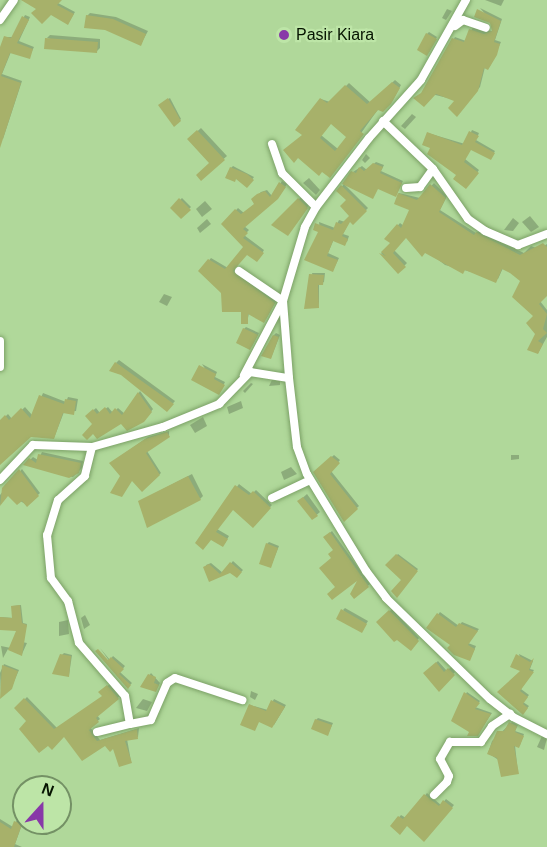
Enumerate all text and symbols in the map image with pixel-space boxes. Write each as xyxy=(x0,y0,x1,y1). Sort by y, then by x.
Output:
place label: Pasir Kiara xyxy=(296,25,374,45)
marker: Pasir Kiara xyxy=(277,28,291,42)
north arrow xyxy=(12,775,72,835)
text: N xyxy=(39,780,56,800)

